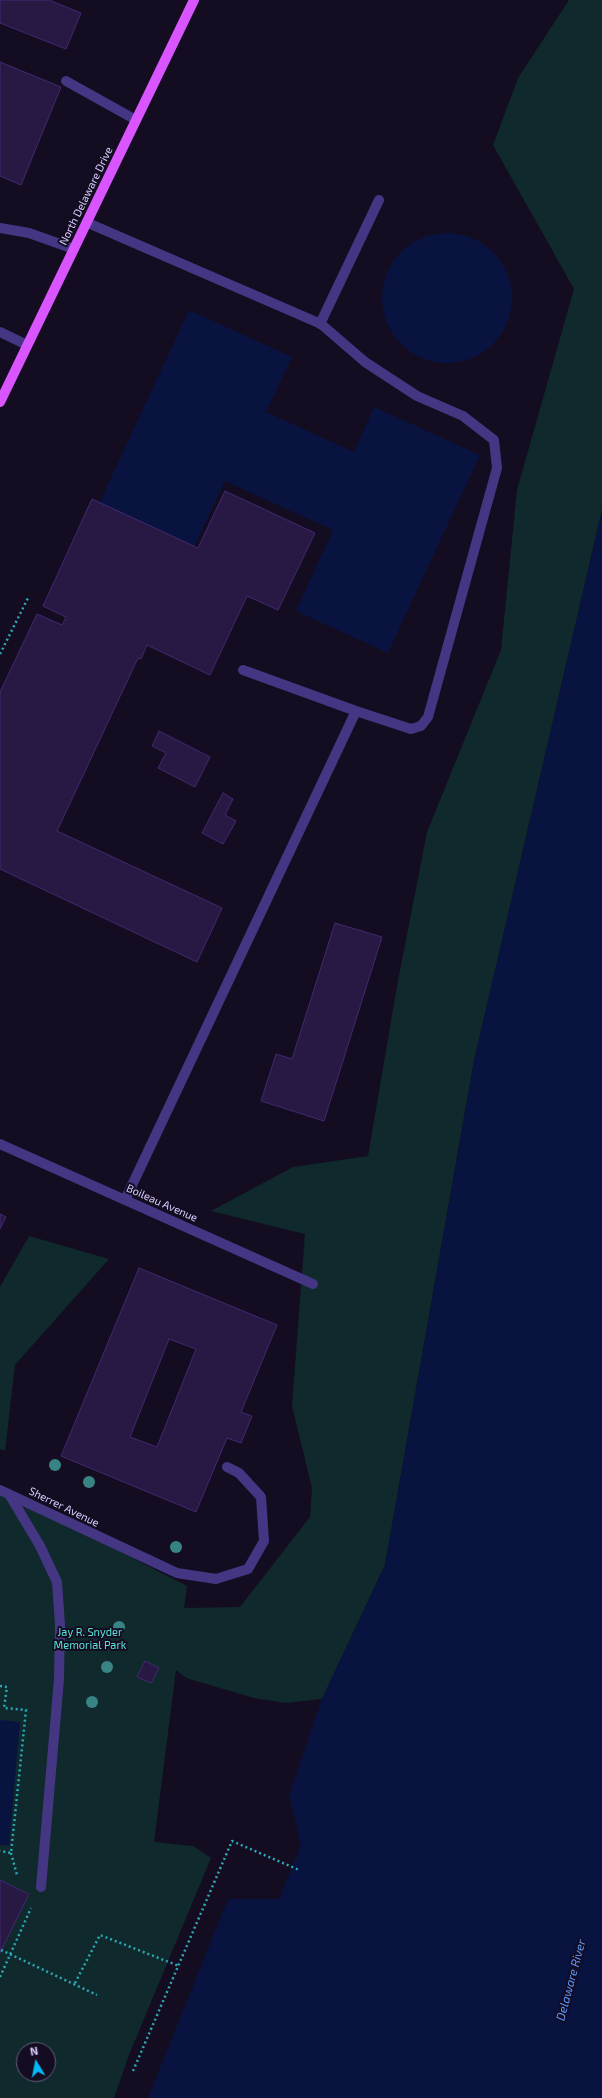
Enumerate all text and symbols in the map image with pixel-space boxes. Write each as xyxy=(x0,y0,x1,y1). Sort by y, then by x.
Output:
street label: North Delaware Drive xyxy=(56,145,116,247)
street label: Boileau Avenue xyxy=(124,1181,200,1225)
street label: Sherrer Avenue xyxy=(27,1484,101,1530)
park label: Jay R. Snyder Memorial Park xyxy=(54,1625,126,1651)
water label: Delaware River xyxy=(553,1938,589,2022)
north arrow xyxy=(16,2042,56,2082)
text: N xyxy=(29,2044,39,2058)

